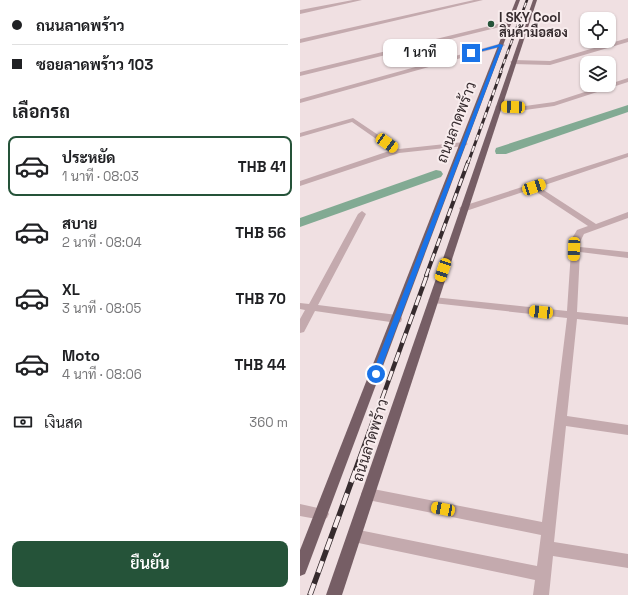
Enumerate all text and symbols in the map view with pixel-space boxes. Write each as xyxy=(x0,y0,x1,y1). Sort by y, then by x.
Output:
place label: I SKY Cool สินค้ามือสอง xyxy=(499,9,568,41)
map controls xyxy=(580,12,616,92)
button: locate xyxy=(580,12,616,48)
text: ถนนลาดพร้าว xyxy=(36,16,125,35)
marker: I SKY Cool สินค้ามือสอง xyxy=(486,19,496,29)
callout: 1 นาที xyxy=(383,39,457,67)
text: 1 นาที xyxy=(404,44,436,61)
route end xyxy=(462,44,480,62)
text: ซอยลาดพร้าว 103 xyxy=(36,55,153,74)
button: layers xyxy=(580,56,616,92)
street label: ถนนลาดพร้าว xyxy=(432,79,480,165)
text: เลือกรถ xyxy=(12,100,70,123)
car xyxy=(501,101,525,113)
car xyxy=(374,131,400,155)
icon: car xyxy=(14,148,50,184)
text: ประหยัด xyxy=(62,148,115,167)
text: THB 41 xyxy=(238,157,286,176)
text: 1 นาที · 08:03 xyxy=(62,168,139,185)
car xyxy=(521,177,547,197)
icon: car xyxy=(14,214,50,250)
text: สบาย xyxy=(62,214,97,233)
text: THB 56 xyxy=(235,223,286,242)
text: 2 นาที · 08:04 xyxy=(62,234,142,251)
car xyxy=(568,237,580,261)
car xyxy=(433,257,453,283)
icon: car xyxy=(14,280,50,316)
text: XL xyxy=(62,280,80,299)
text: THB 70 xyxy=(236,289,286,308)
text: 3 นาที · 08:05 xyxy=(62,300,141,317)
car xyxy=(528,305,554,319)
icon: car xyxy=(14,346,50,382)
text: Moto xyxy=(62,346,100,365)
text: THB 44 xyxy=(234,355,286,374)
route start xyxy=(367,365,385,383)
text: 4 นาที · 08:06 xyxy=(62,366,142,383)
street label: ถนนลาดพร้าว xyxy=(348,396,392,484)
icon: cash xyxy=(12,411,34,433)
text: เงินสด xyxy=(44,413,83,432)
text: 360 m xyxy=(249,414,288,431)
car xyxy=(430,501,456,517)
button: ยืนยัน xyxy=(12,541,288,587)

